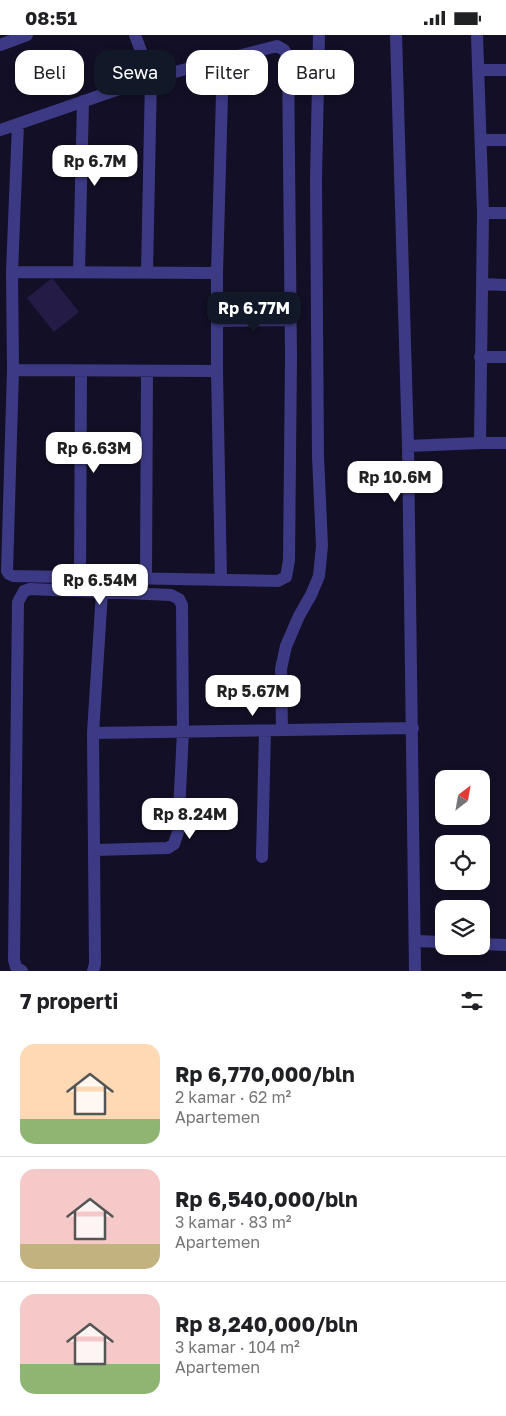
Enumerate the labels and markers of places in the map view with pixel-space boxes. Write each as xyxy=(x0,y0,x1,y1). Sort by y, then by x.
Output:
pin: Rp 6.7M xyxy=(49,145,141,187)
pin: Rp 6.77M xyxy=(202,291,306,334)
pin: Rp 6.63M xyxy=(42,431,146,474)
pin: Rp 10.6M xyxy=(343,461,447,503)
pin: Rp 6.54M xyxy=(48,563,152,606)
pin: Rp 5.67M xyxy=(201,675,305,717)
pin: Rp 8.24M xyxy=(138,797,242,840)

